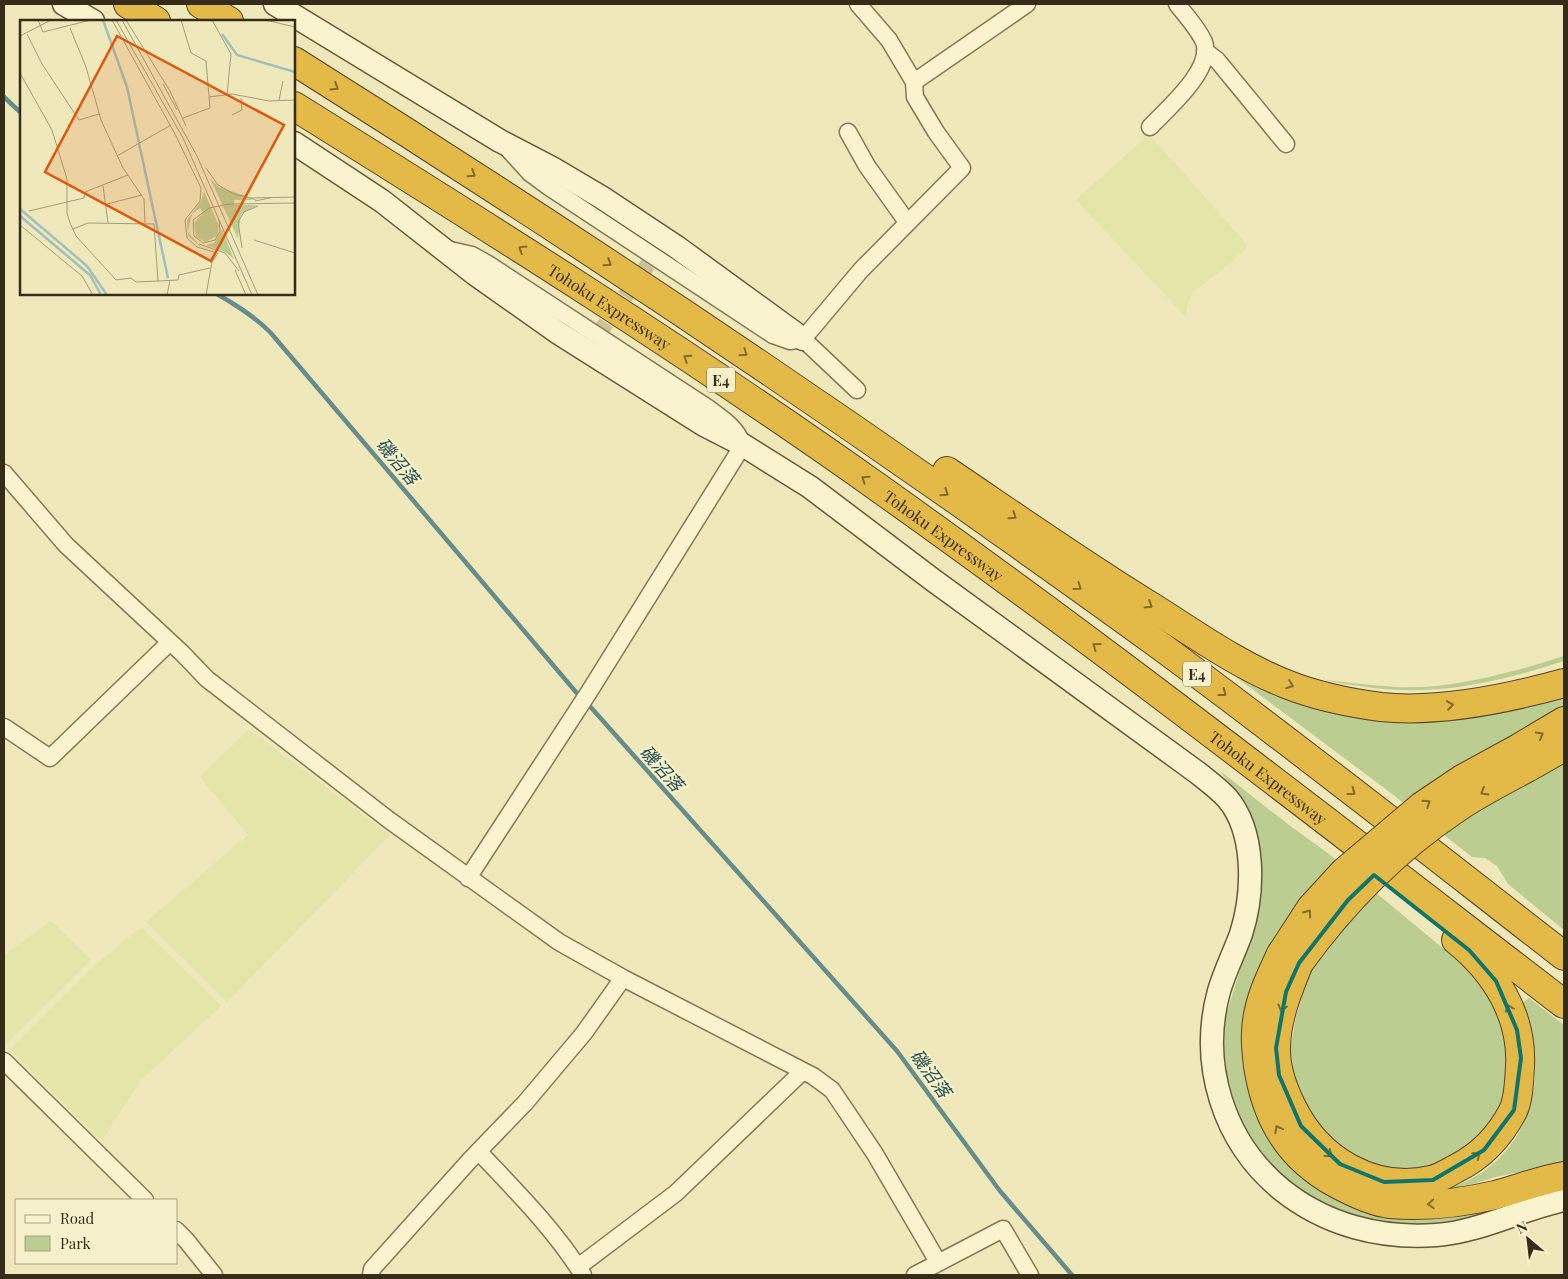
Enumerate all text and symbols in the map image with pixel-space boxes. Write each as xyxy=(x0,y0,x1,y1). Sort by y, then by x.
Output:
inset map xyxy=(20,20,295,295)
one-way arrow xyxy=(330,81,339,91)
one-way arrow xyxy=(467,168,476,178)
one-way arrow xyxy=(518,246,527,256)
one-way arrow xyxy=(603,257,612,266)
street label: Tohoku Expressway xyxy=(544,258,676,354)
one-way arrow xyxy=(738,347,747,356)
one-way arrow xyxy=(683,355,693,364)
road number: E4 xyxy=(707,368,735,392)
water label: 磯沼落 xyxy=(371,433,426,492)
one-way arrow xyxy=(861,476,871,485)
street label: Tohoku Expressway xyxy=(880,485,1008,585)
one-way arrow xyxy=(939,487,949,496)
one-way arrow xyxy=(1007,510,1017,519)
one-way arrow xyxy=(1072,581,1081,589)
one-way arrow xyxy=(1143,599,1152,609)
one-way arrow xyxy=(1092,643,1102,652)
road number: E4 xyxy=(1183,662,1211,686)
one-way arrow xyxy=(1285,679,1294,689)
one-way arrow xyxy=(1217,688,1226,696)
one-way arrow xyxy=(1446,700,1454,711)
street label: Tohoku Expressway xyxy=(1206,725,1332,829)
one-way arrow xyxy=(1535,731,1544,741)
water label: 磯沼落 xyxy=(635,740,691,798)
one-way arrow xyxy=(1481,785,1490,795)
one-way arrow xyxy=(1346,786,1355,794)
one-way arrow xyxy=(1421,800,1431,809)
one-way arrow xyxy=(1302,909,1311,919)
one-way arrow xyxy=(1277,1004,1288,1013)
one-way arrow xyxy=(1505,1004,1515,1013)
water label: 磯沼落 xyxy=(905,1044,958,1104)
one-way arrow xyxy=(1274,1125,1284,1134)
one-way arrow xyxy=(1323,1149,1332,1157)
one-way arrow xyxy=(1472,1152,1481,1161)
legend xyxy=(15,1199,178,1264)
one-way arrow xyxy=(1427,1199,1435,1210)
text: Road xyxy=(60,1208,94,1228)
north arrow xyxy=(1503,1214,1553,1264)
text: N xyxy=(1513,1216,1531,1238)
text: Park xyxy=(60,1233,92,1253)

